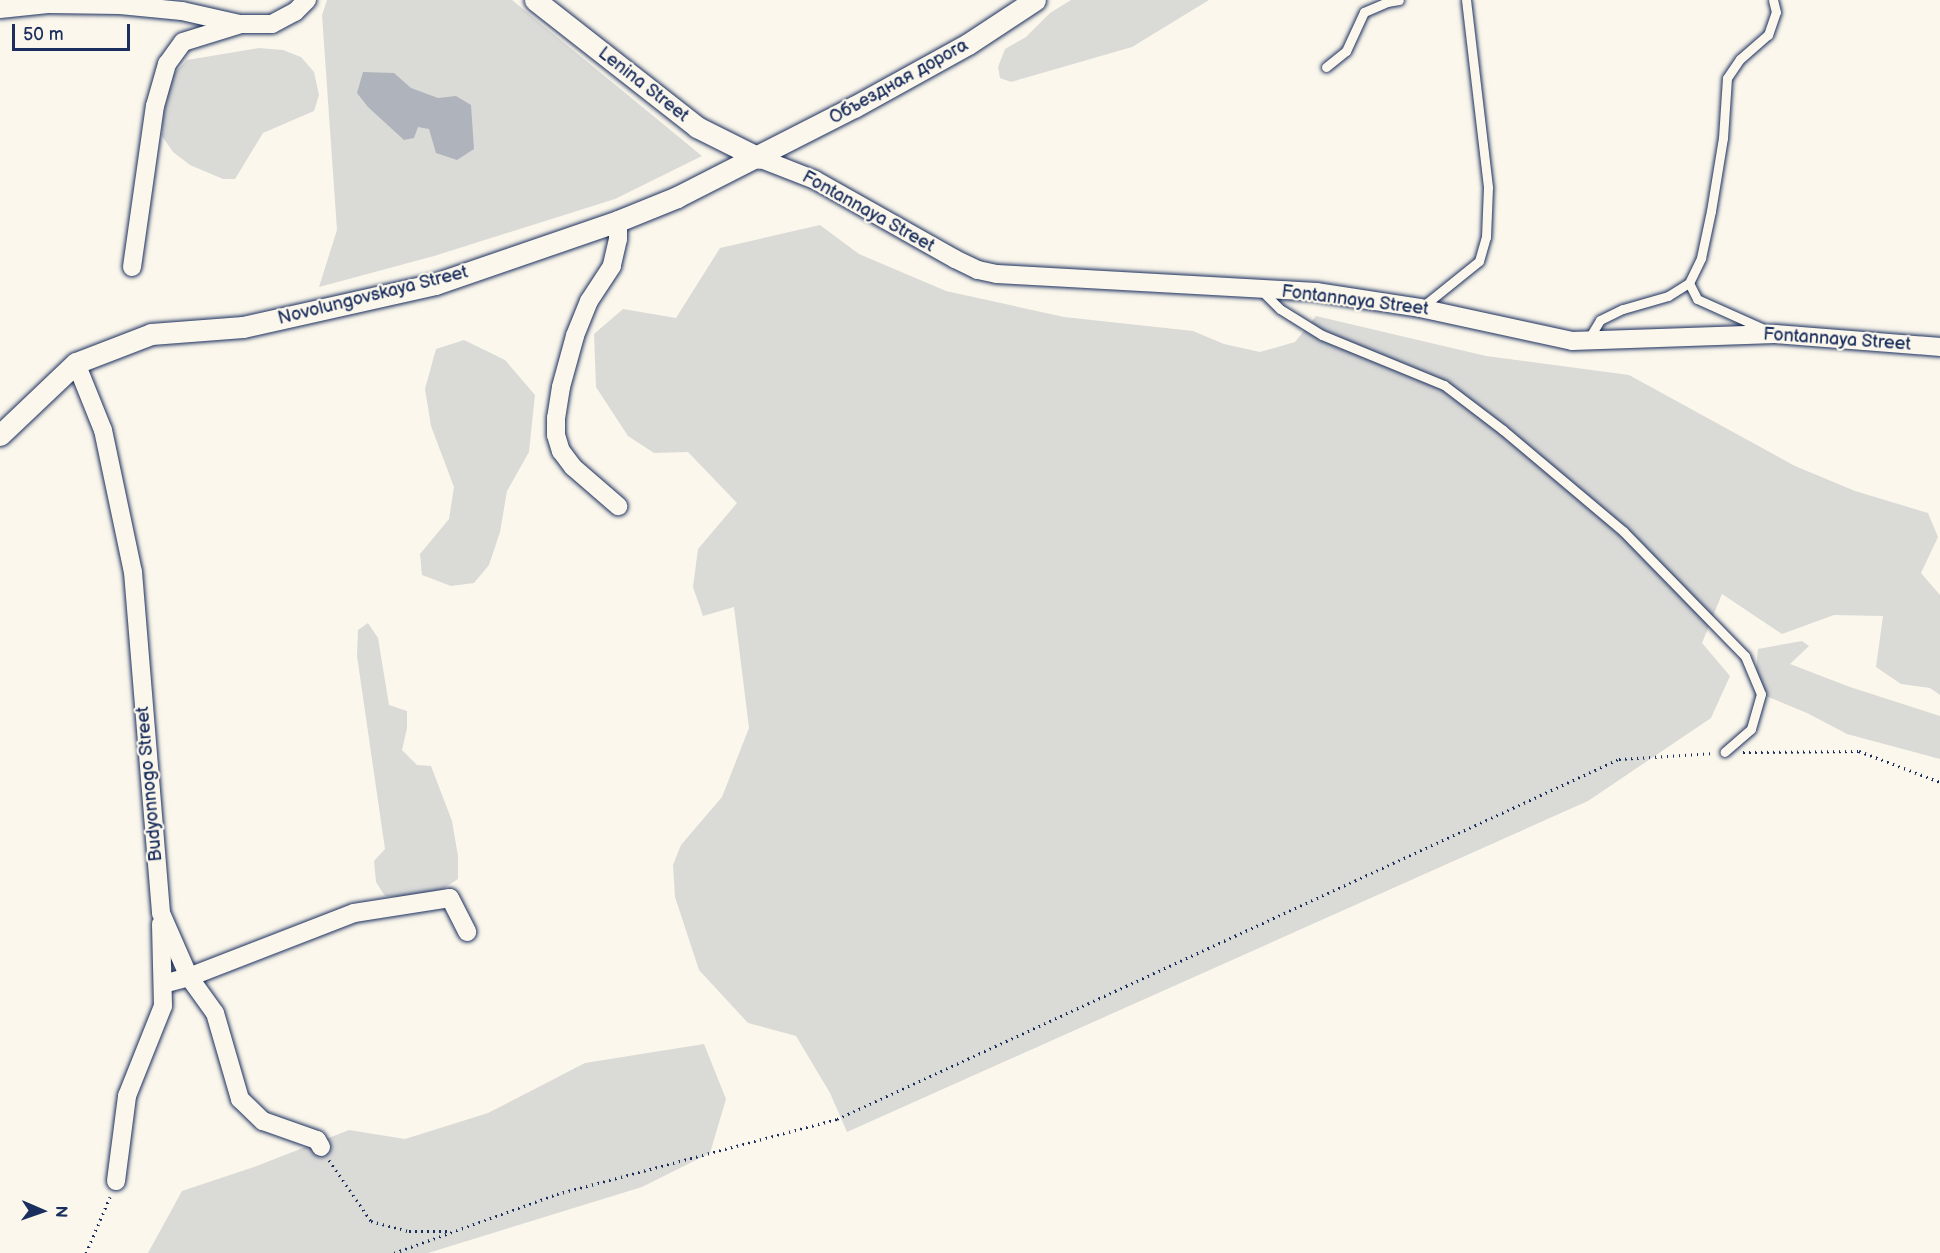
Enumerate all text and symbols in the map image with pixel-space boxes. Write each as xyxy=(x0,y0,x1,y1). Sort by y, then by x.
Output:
scale bar xyxy=(15,12,134,50)
text: 50 m xyxy=(23,24,64,45)
street label: Объездная дорога xyxy=(826,35,972,129)
street label: Lenina Street xyxy=(593,43,693,127)
street label: Fontannaya Street xyxy=(798,167,938,257)
street label: Novolungovskaya Street xyxy=(276,262,470,330)
street label: Fontannaya Street xyxy=(1280,281,1430,321)
street label: Fontannaya Street xyxy=(1762,324,1912,356)
street label: Budyonnogo Street xyxy=(132,705,168,863)
north arrow xyxy=(12,1181,72,1241)
text: N xyxy=(51,1205,70,1218)

